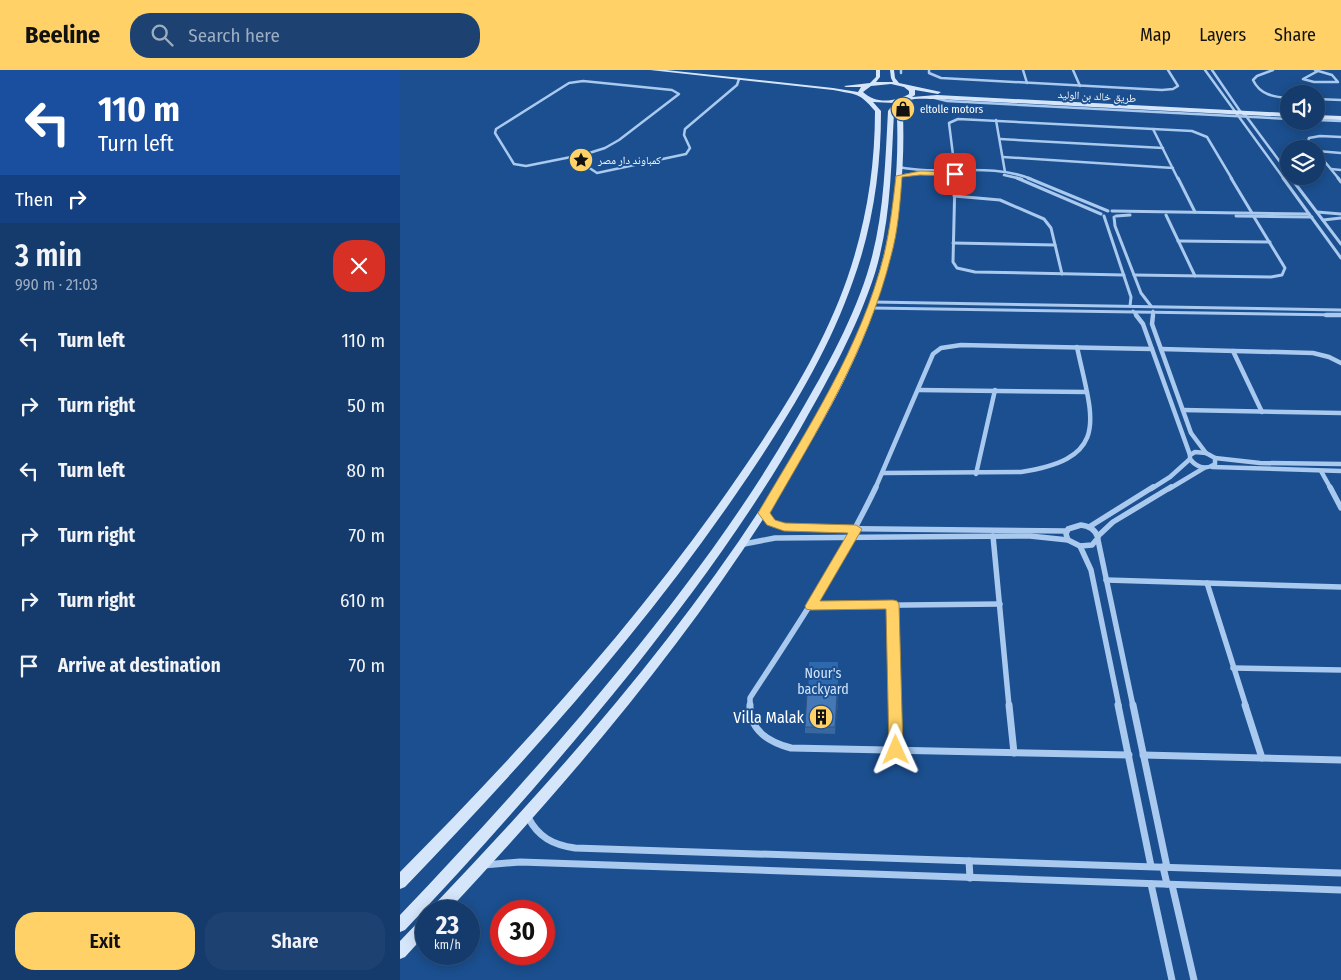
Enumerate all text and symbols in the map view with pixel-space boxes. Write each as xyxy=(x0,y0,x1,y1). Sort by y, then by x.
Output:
search box xyxy=(130,13,480,58)
text: Beeline xyxy=(25,21,100,49)
icon: search xyxy=(148,21,176,49)
text: Search here xyxy=(188,24,280,47)
text: Map xyxy=(1140,24,1171,46)
text: Layers xyxy=(1199,24,1246,46)
text: Share xyxy=(1274,24,1316,46)
map controls xyxy=(1280,85,1325,185)
button: sound xyxy=(1280,85,1325,130)
text: 110 m xyxy=(98,88,180,130)
street label: طريق خالد بن الوليد xyxy=(1057,88,1137,105)
icon: left xyxy=(15,90,80,155)
shop icon: eltolle motors xyxy=(890,96,916,122)
place label: eltolle motors xyxy=(920,103,983,116)
text: Turn left xyxy=(98,130,174,157)
button: layers xyxy=(1280,140,1325,185)
place icon: كمباوند دار مصر xyxy=(568,147,594,173)
pin xyxy=(934,153,976,195)
place label: كمباوند دار مصر xyxy=(597,154,662,167)
icon: arrive xyxy=(941,160,969,188)
icon: right xyxy=(63,185,91,213)
text: Then xyxy=(15,188,53,211)
text: 3 min xyxy=(15,238,82,274)
button: close xyxy=(333,240,385,292)
text: 990 m · 21:03 xyxy=(15,275,98,294)
icon: left xyxy=(15,327,43,355)
text: Turn left xyxy=(58,329,125,352)
text: 110 m xyxy=(341,329,385,352)
icon: right xyxy=(15,392,43,420)
text: Turn right xyxy=(58,394,135,417)
text: 50 m xyxy=(347,394,385,417)
icon: left xyxy=(15,457,43,485)
text: Turn left xyxy=(58,459,125,482)
text: 80 m xyxy=(347,459,385,482)
icon: right xyxy=(15,522,43,550)
text: Turn right xyxy=(58,524,135,547)
text: 70 m xyxy=(349,524,385,547)
icon: right xyxy=(15,587,43,615)
text: Turn right xyxy=(58,589,135,612)
text: 610 m xyxy=(340,589,385,612)
icon: arrive xyxy=(15,652,43,680)
text: Arrive at destination xyxy=(58,654,221,677)
text: 70 m xyxy=(349,654,385,677)
park label: Nour's backyard xyxy=(797,665,849,698)
building icon: Villa Malak xyxy=(808,704,834,730)
place label: Villa Malak xyxy=(733,708,805,727)
position arrow xyxy=(869,723,921,775)
speed limit sign: 30 xyxy=(490,900,555,965)
text: 23 xyxy=(436,911,459,941)
button: Exit xyxy=(15,912,195,970)
button: Share xyxy=(205,912,385,970)
text: km/h xyxy=(434,938,461,952)

